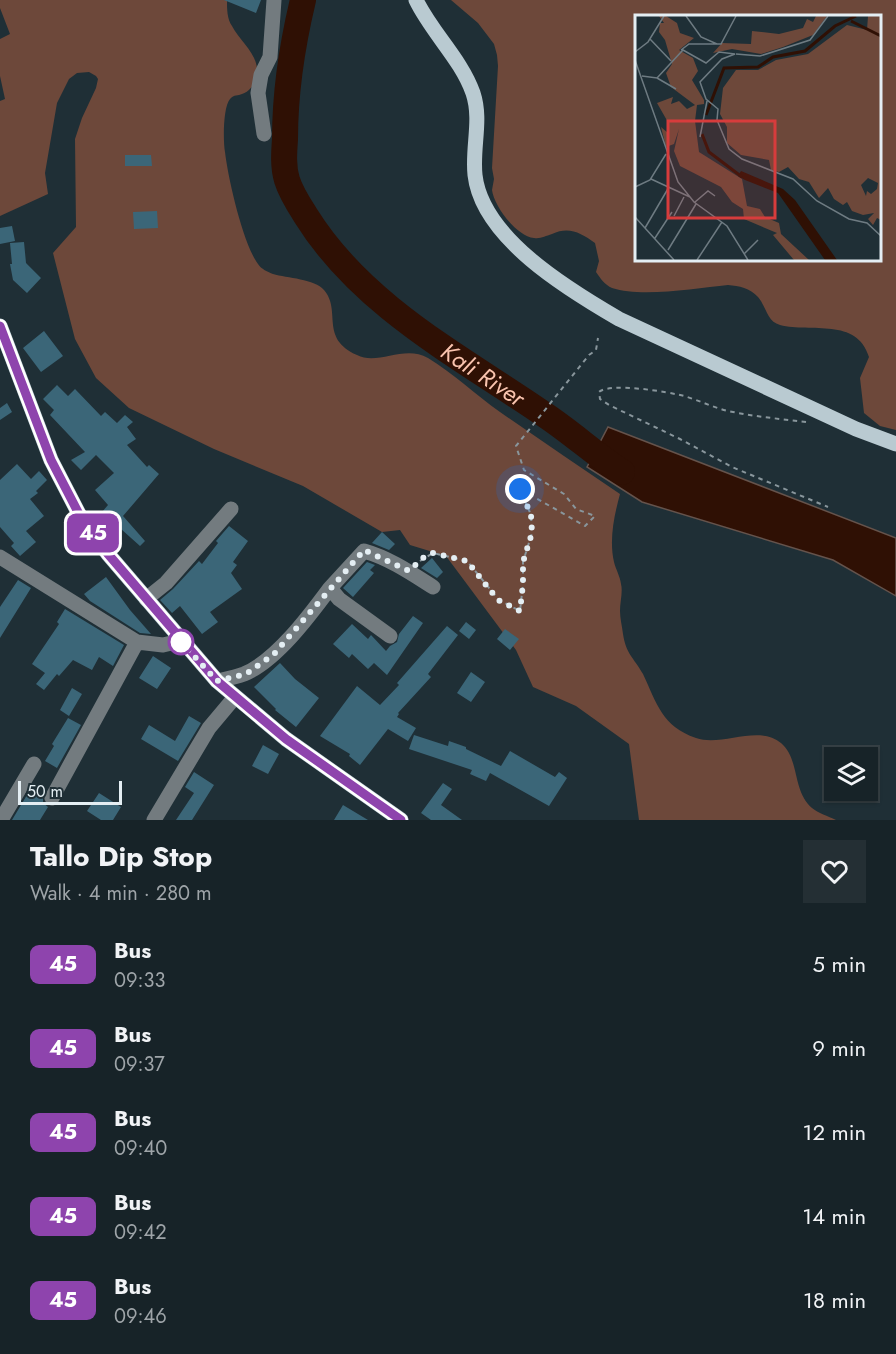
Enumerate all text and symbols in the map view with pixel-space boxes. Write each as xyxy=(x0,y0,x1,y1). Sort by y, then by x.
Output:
inset map xyxy=(635,15,881,261)
water label: Kali River xyxy=(434,334,534,416)
your location xyxy=(505,474,535,504)
line badge: 45 xyxy=(66,514,120,552)
text: 45 xyxy=(79,518,107,548)
unlabelled marker xyxy=(168,629,194,655)
map controls xyxy=(824,747,878,801)
button: layers xyxy=(824,747,878,801)
scale bar xyxy=(18,778,122,806)
text: 50 m xyxy=(27,780,63,803)
text: Tallo Dip Stop xyxy=(30,836,212,877)
button: heart xyxy=(803,840,866,903)
text: Walk · 4 min · 280 m xyxy=(30,879,212,908)
text: Bus xyxy=(114,934,151,966)
text: 5 min xyxy=(813,948,866,980)
text: 45 xyxy=(49,949,77,979)
text: 09:33 xyxy=(114,966,165,995)
text: Bus xyxy=(114,1018,151,1050)
text: 9 min xyxy=(812,1032,866,1064)
text: 45 xyxy=(49,1033,77,1063)
text: 09:37 xyxy=(114,1050,165,1079)
text: Bus xyxy=(114,1102,151,1134)
text: 12 min xyxy=(803,1116,866,1148)
text: 45 xyxy=(49,1117,77,1147)
text: 09:40 xyxy=(114,1134,167,1163)
text: Bus xyxy=(114,1186,151,1218)
text: 14 min xyxy=(802,1200,866,1232)
text: 45 xyxy=(49,1201,77,1231)
text: 09:42 xyxy=(114,1218,167,1247)
text: Bus xyxy=(114,1270,151,1302)
text: 18 min xyxy=(803,1284,866,1316)
text: 45 xyxy=(49,1285,77,1315)
text: 09:46 xyxy=(114,1302,167,1331)

